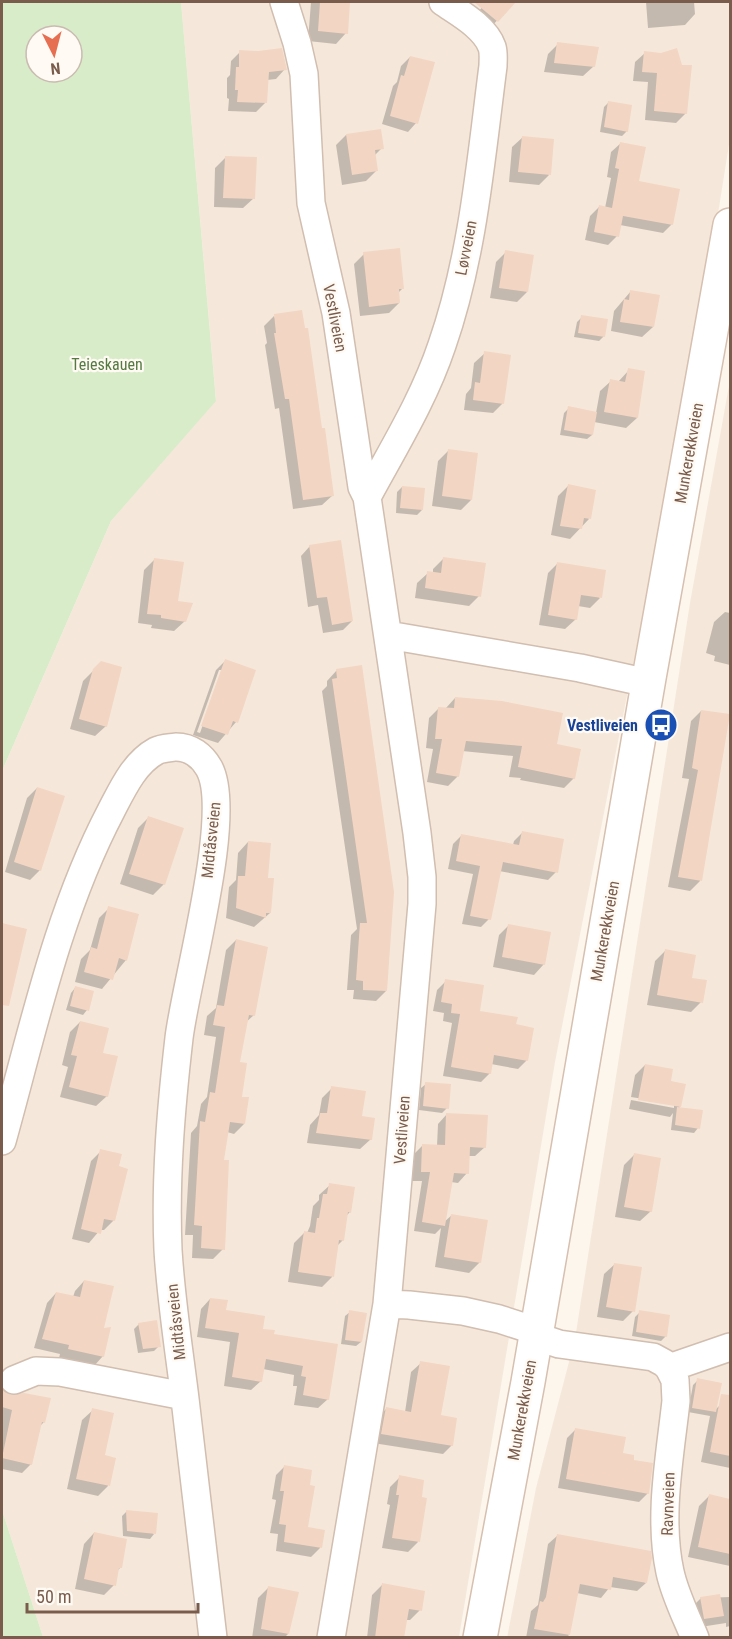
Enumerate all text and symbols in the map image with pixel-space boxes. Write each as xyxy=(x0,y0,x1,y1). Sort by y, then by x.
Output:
north arrow xyxy=(24,24,84,84)
text: N xyxy=(50,58,61,78)
street label: Løvveien xyxy=(451,219,481,277)
street label: Vestliveien xyxy=(319,282,351,354)
park label: Teieskauen xyxy=(71,355,143,374)
street label: Munkerekkveien xyxy=(671,401,707,505)
bus stop icon: Vestliveien xyxy=(643,707,679,743)
place label: Vestliveien xyxy=(567,716,638,735)
street label: Midtåsveien xyxy=(198,801,224,879)
street label: Munkerekkveien xyxy=(587,879,623,983)
street label: Vestliveien xyxy=(390,1095,414,1165)
street label: Midtåsveien xyxy=(163,1283,189,1361)
street label: Munkerekkveien xyxy=(504,1358,540,1462)
street label: Ravnveien xyxy=(657,1472,679,1536)
scale bar xyxy=(27,1576,198,1614)
text: 50 m xyxy=(36,1586,71,1607)

